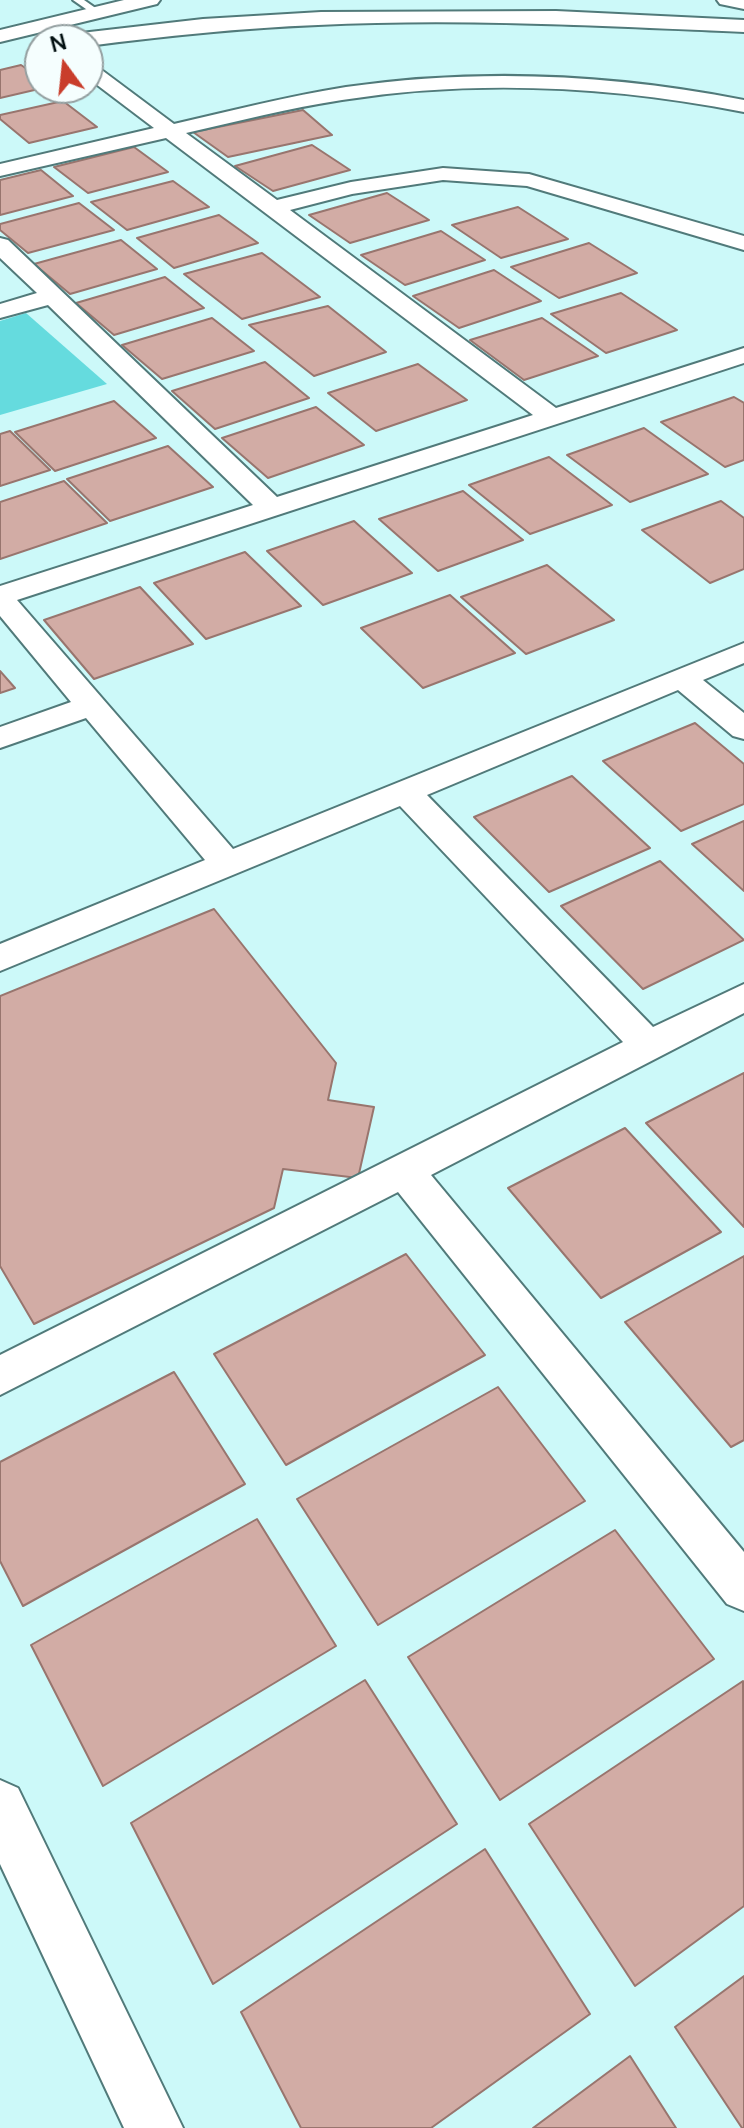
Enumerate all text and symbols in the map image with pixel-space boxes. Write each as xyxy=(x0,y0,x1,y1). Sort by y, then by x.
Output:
north arrow xyxy=(24,24,104,104)
text: N xyxy=(47,26,70,59)

